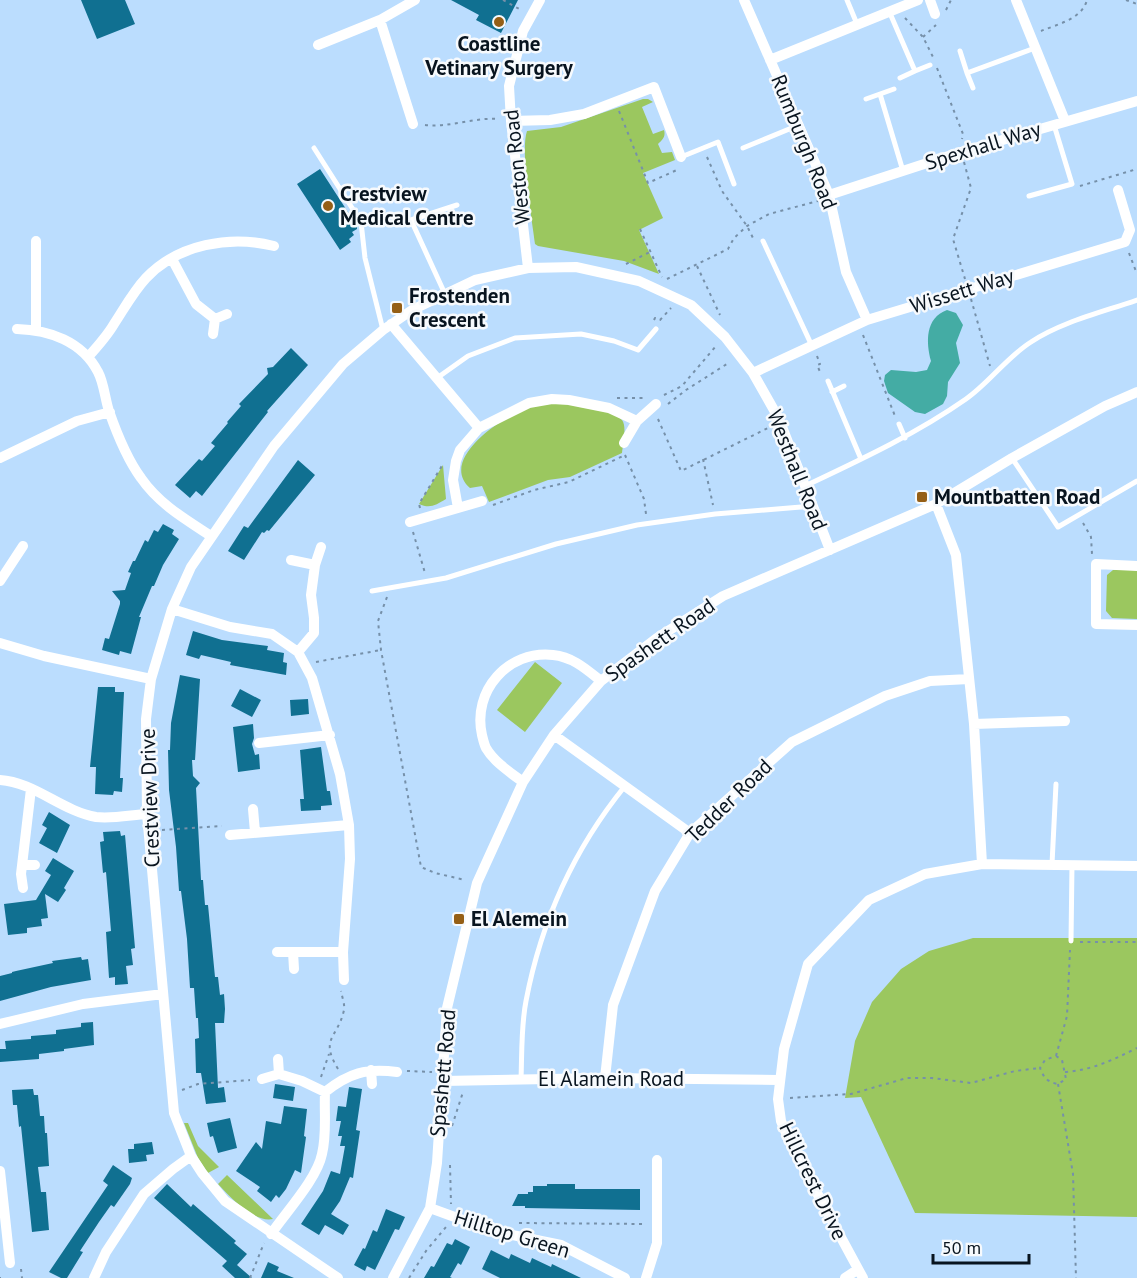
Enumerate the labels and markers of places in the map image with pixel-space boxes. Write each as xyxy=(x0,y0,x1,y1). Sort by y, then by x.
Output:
marker: Coastline Vetinary Surgery xyxy=(492,15,506,29)
place label: Coastline Vetinary Surgery xyxy=(424,30,574,81)
place label: Crestview Medical Centre xyxy=(340,180,474,231)
marker: Crestview Medical Centre xyxy=(321,199,335,213)
place label: Frostenden Crescent xyxy=(409,282,510,333)
marker: Frostenden Crescent xyxy=(390,301,404,315)
place label: Mountbatten Road xyxy=(934,483,1100,510)
marker: Mountbatten Road xyxy=(915,490,929,504)
place label: El Alemein xyxy=(471,905,567,932)
marker: El Alemein xyxy=(452,912,466,926)

